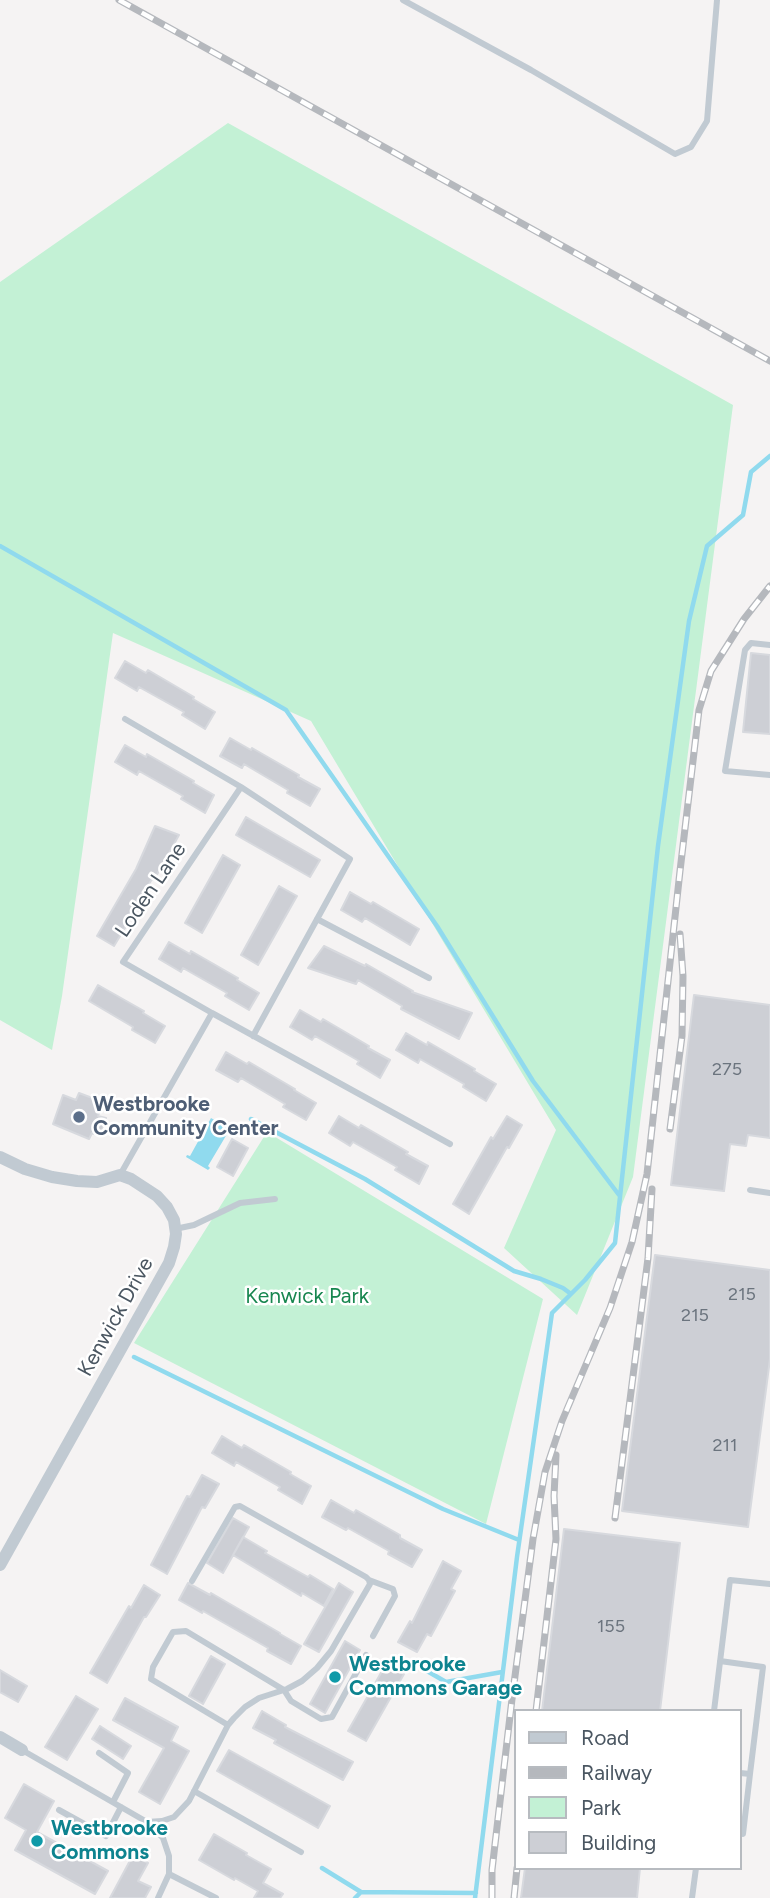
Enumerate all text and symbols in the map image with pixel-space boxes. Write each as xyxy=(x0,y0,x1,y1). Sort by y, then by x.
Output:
street label: Loden Lane xyxy=(110,838,192,942)
house number: 275 xyxy=(712,1059,742,1081)
place label: Westbrooke Community Center xyxy=(93,1092,279,1142)
marker: Westbrooke Community Center xyxy=(71,1109,87,1125)
street label: Kenwick Drive xyxy=(73,1253,159,1381)
park label: Kenwick Park xyxy=(245,1284,369,1310)
house number: 215 xyxy=(728,1284,756,1306)
house number: 215 xyxy=(681,1305,709,1327)
house number: 211 xyxy=(713,1435,737,1457)
house number: 155 xyxy=(597,1616,625,1638)
place label: Westbrooke Commons Garage xyxy=(349,1652,522,1702)
marker: Westbrooke Commons Garage xyxy=(327,1669,343,1685)
legend xyxy=(514,1709,742,1870)
text: Road xyxy=(581,1725,629,1750)
text: Railway xyxy=(581,1760,652,1785)
text: Park xyxy=(581,1795,621,1820)
place label: Westbrooke Commons xyxy=(51,1816,168,1866)
text: Building xyxy=(581,1830,656,1855)
marker: Westbrooke Commons xyxy=(29,1833,45,1849)

